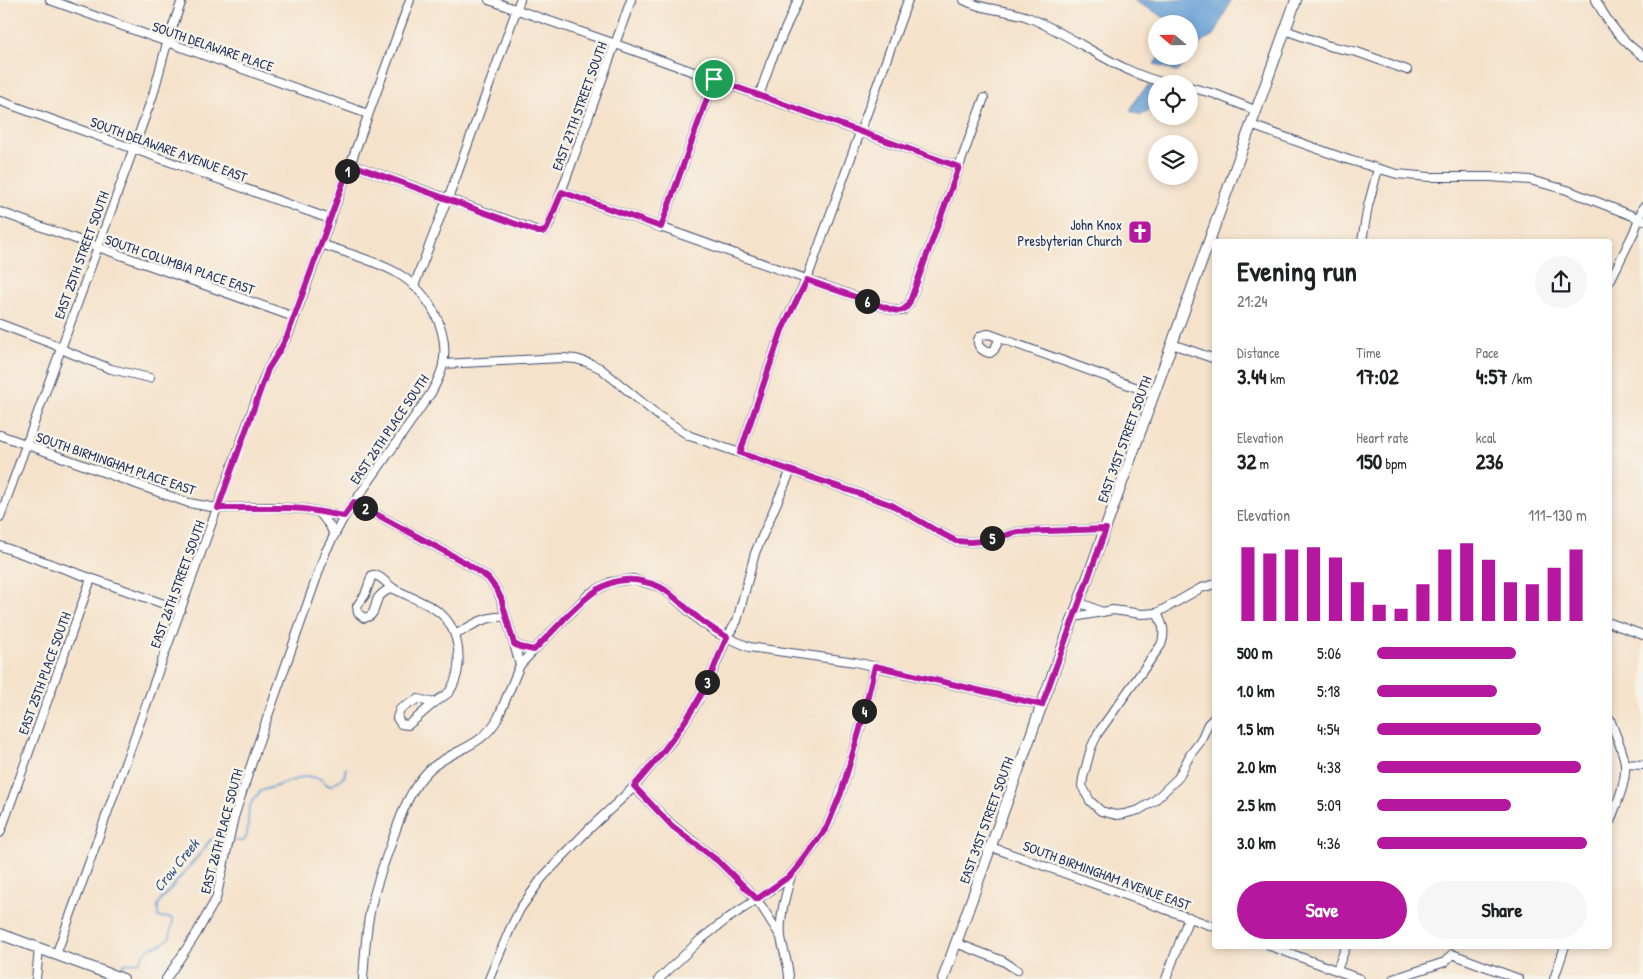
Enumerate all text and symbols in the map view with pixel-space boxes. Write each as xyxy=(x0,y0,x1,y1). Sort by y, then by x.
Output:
north arrow xyxy=(1148,15,1198,65)
map controls xyxy=(1148,15,1198,185)
street label: SOUTH DELAWARE PLACE xyxy=(150,16,276,76)
street label: EAST 27TH STREET SOUTH xyxy=(547,39,611,173)
pin xyxy=(693,58,735,100)
icon: arrive xyxy=(700,65,728,93)
button: locate xyxy=(1148,75,1198,125)
street label: SOUTH DELAWARE AVENUE EAST xyxy=(88,112,251,186)
button: layers xyxy=(1148,135,1198,185)
pin: 1 xyxy=(334,158,360,184)
text: 1 xyxy=(345,162,350,181)
street label: EAST 25TH STREET SOUTH xyxy=(49,188,113,321)
place label: John Knox Presbyterian Church xyxy=(1017,215,1122,251)
church icon: John Knox Presbyterian Church xyxy=(1127,219,1153,245)
street label: SOUTH COLUMBIA PLACE EAST xyxy=(103,229,258,299)
text: Evening run xyxy=(1237,252,1357,290)
button: share xyxy=(1535,256,1587,308)
pin: 6 xyxy=(854,288,880,314)
text: 21:24 xyxy=(1237,290,1268,312)
text: 6 xyxy=(865,292,870,311)
text: Distance xyxy=(1237,343,1280,362)
text: Time xyxy=(1356,343,1381,362)
text: Pace xyxy=(1476,343,1499,362)
text: 3.44 xyxy=(1237,362,1267,391)
text: 17:02 xyxy=(1356,362,1398,391)
text: 4:57 xyxy=(1476,362,1508,391)
text: km xyxy=(1267,369,1285,388)
text: /km xyxy=(1508,369,1532,388)
street label: EAST 26TH PLACE SOUTH xyxy=(345,370,433,488)
street label: EAST 31ST STREET SOUTH xyxy=(1092,373,1156,505)
street label: SOUTH BIRMINGHAM PLACE EAST xyxy=(34,427,199,499)
text: Elevation xyxy=(1237,428,1284,447)
text: Heart rate xyxy=(1356,428,1409,447)
text: kcal xyxy=(1476,428,1496,447)
text: 32 xyxy=(1237,447,1256,476)
text: 150 xyxy=(1356,447,1382,476)
text: 236 xyxy=(1476,447,1503,476)
text: m xyxy=(1256,454,1269,473)
text: bpm xyxy=(1382,454,1407,473)
pin: 2 xyxy=(352,496,378,520)
text: 2 xyxy=(362,499,369,518)
text: Elevation xyxy=(1237,504,1290,526)
text: 111–130 m xyxy=(1528,504,1587,526)
street label: EAST 26TH STREET SOUTH xyxy=(145,517,209,650)
pin: 5 xyxy=(980,526,1004,550)
text: 5 xyxy=(990,529,995,548)
street label: EAST 25TH PLACE SOUTH xyxy=(13,609,75,737)
text: 500 m xyxy=(1237,642,1273,664)
text: 5:06 xyxy=(1317,642,1341,664)
pin: 3 xyxy=(694,670,720,694)
text: 3 xyxy=(704,673,711,692)
text: 1.0 km xyxy=(1237,680,1275,702)
text: 5:18 xyxy=(1317,680,1340,702)
pin: 4 xyxy=(852,698,876,724)
text: 4 xyxy=(862,702,867,721)
text: 1.5 km xyxy=(1237,718,1274,740)
text: 4:54 xyxy=(1317,718,1339,740)
street label: EAST 31ST STREET SOUTH xyxy=(954,754,1018,886)
text: 2.0 km xyxy=(1237,756,1276,778)
text: 4:38 xyxy=(1317,756,1341,778)
street label: EAST 26TH PLACE SOUTH xyxy=(195,766,247,896)
text: 2.5 km xyxy=(1237,794,1276,816)
text: 5:09 xyxy=(1317,794,1341,816)
text: 3.0 km xyxy=(1237,832,1276,854)
text: 4:36 xyxy=(1317,832,1340,854)
water label: Crow Creek xyxy=(148,833,205,896)
street label: SOUTH BIRMINGHAM AVENUE EAST xyxy=(1021,836,1194,914)
button: Save xyxy=(1237,881,1407,939)
button: Share xyxy=(1417,881,1587,939)

